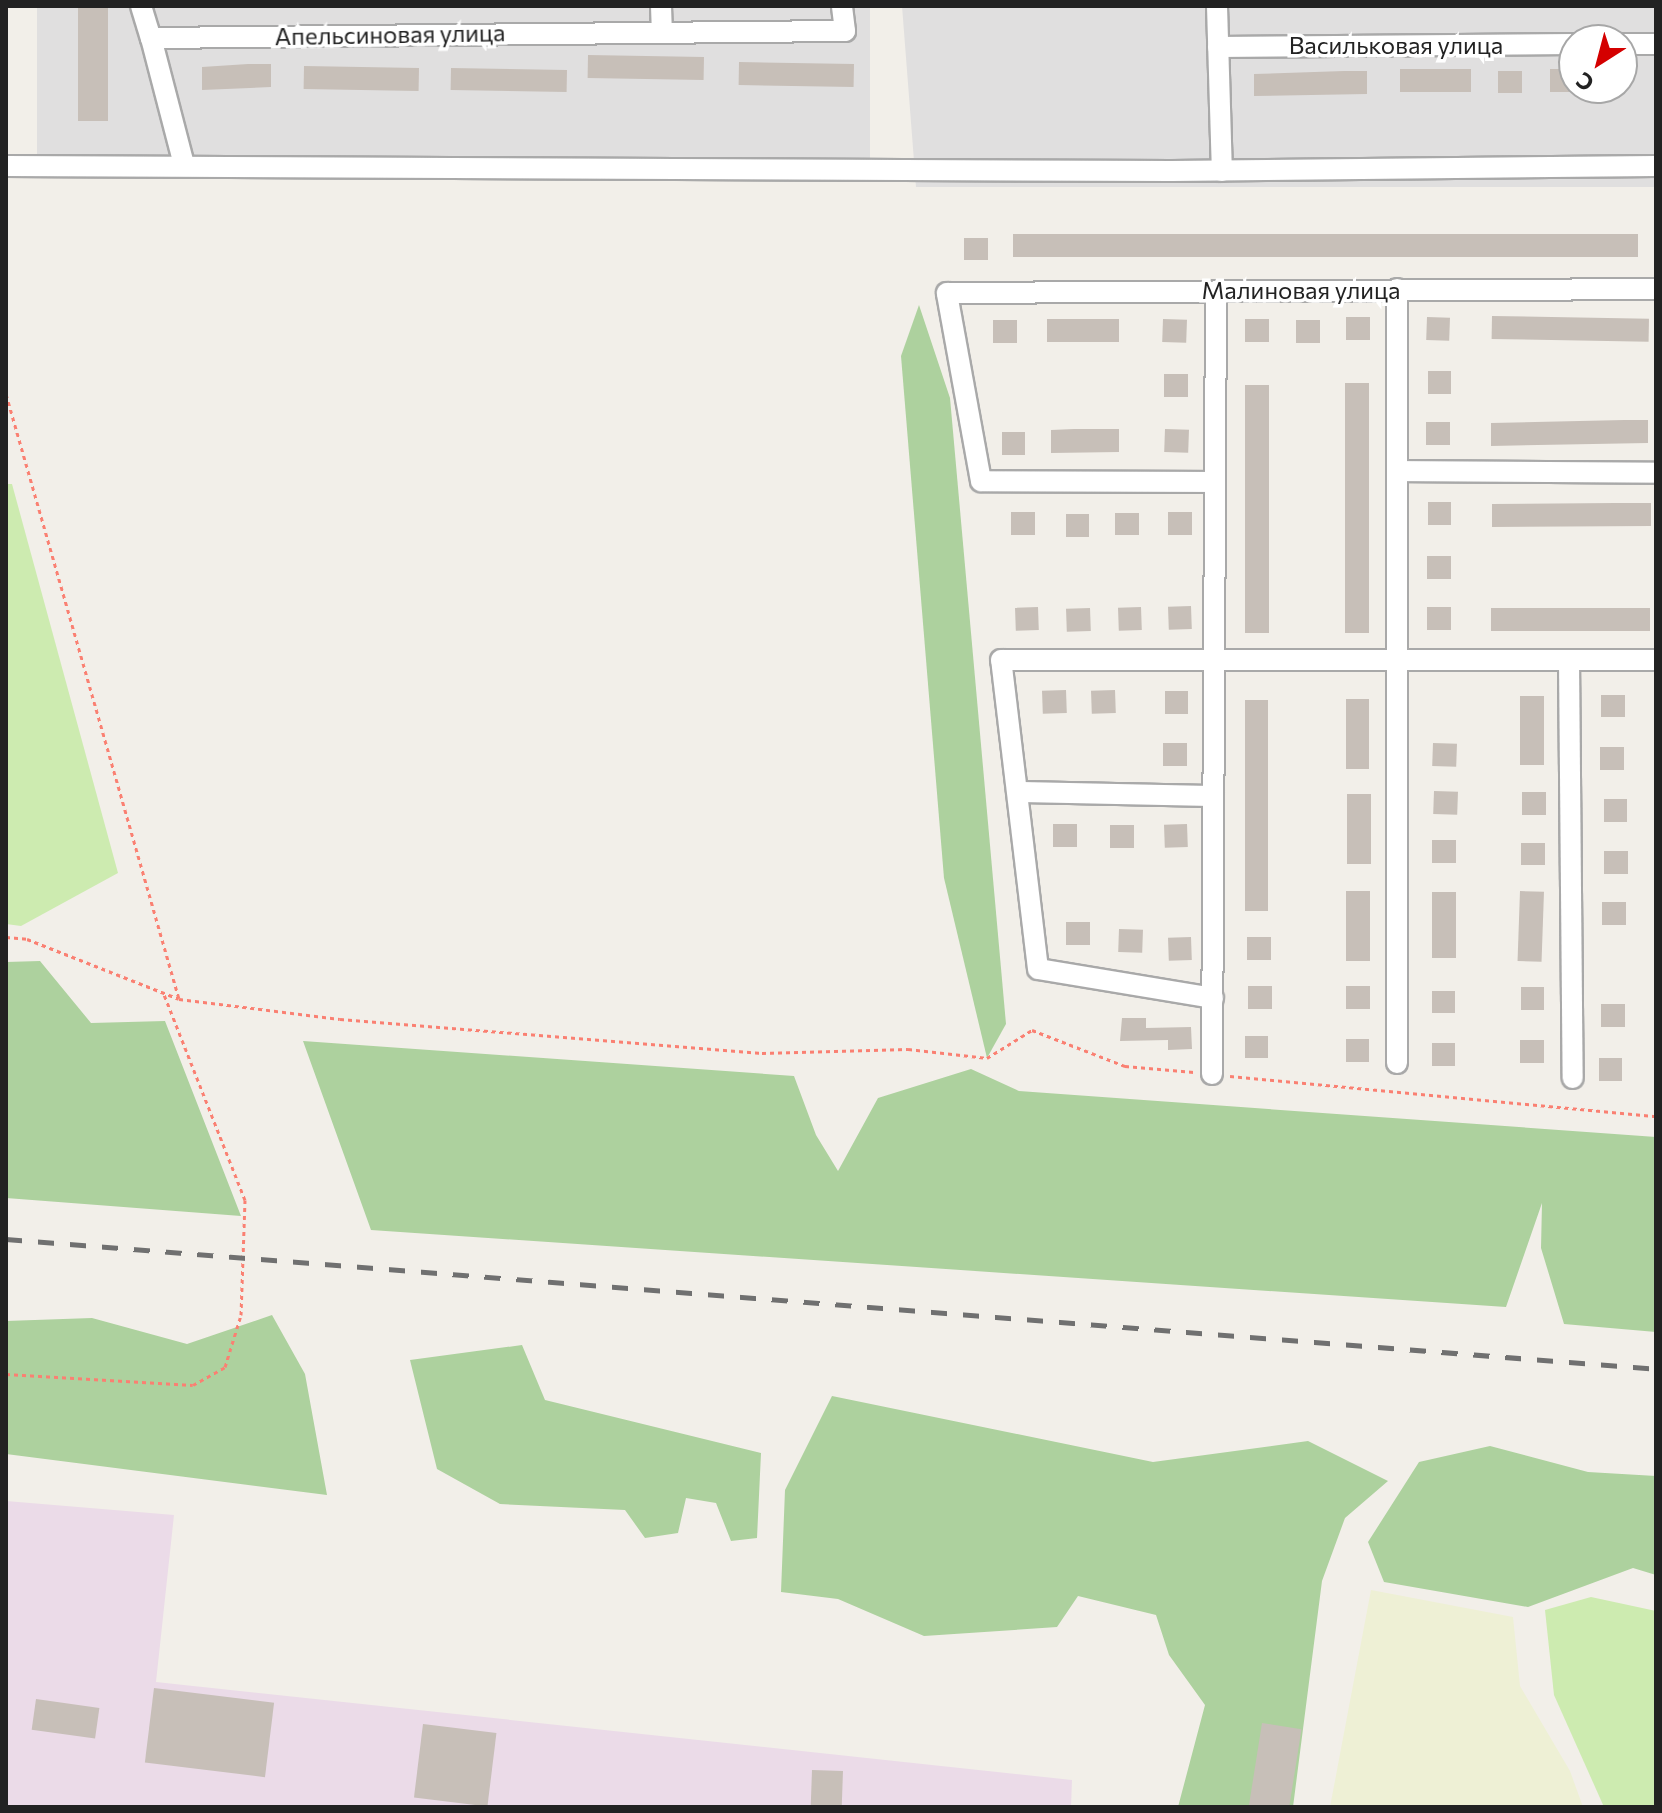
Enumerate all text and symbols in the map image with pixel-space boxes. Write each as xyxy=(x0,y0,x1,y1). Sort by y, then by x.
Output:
street label: Апельсиновая улица xyxy=(274,18,506,50)
north arrow xyxy=(1558,24,1638,104)
street label: Васильковая улица xyxy=(1289,31,1503,59)
text: С xyxy=(1571,67,1599,98)
street label: Малиновая улица xyxy=(1202,276,1400,304)

